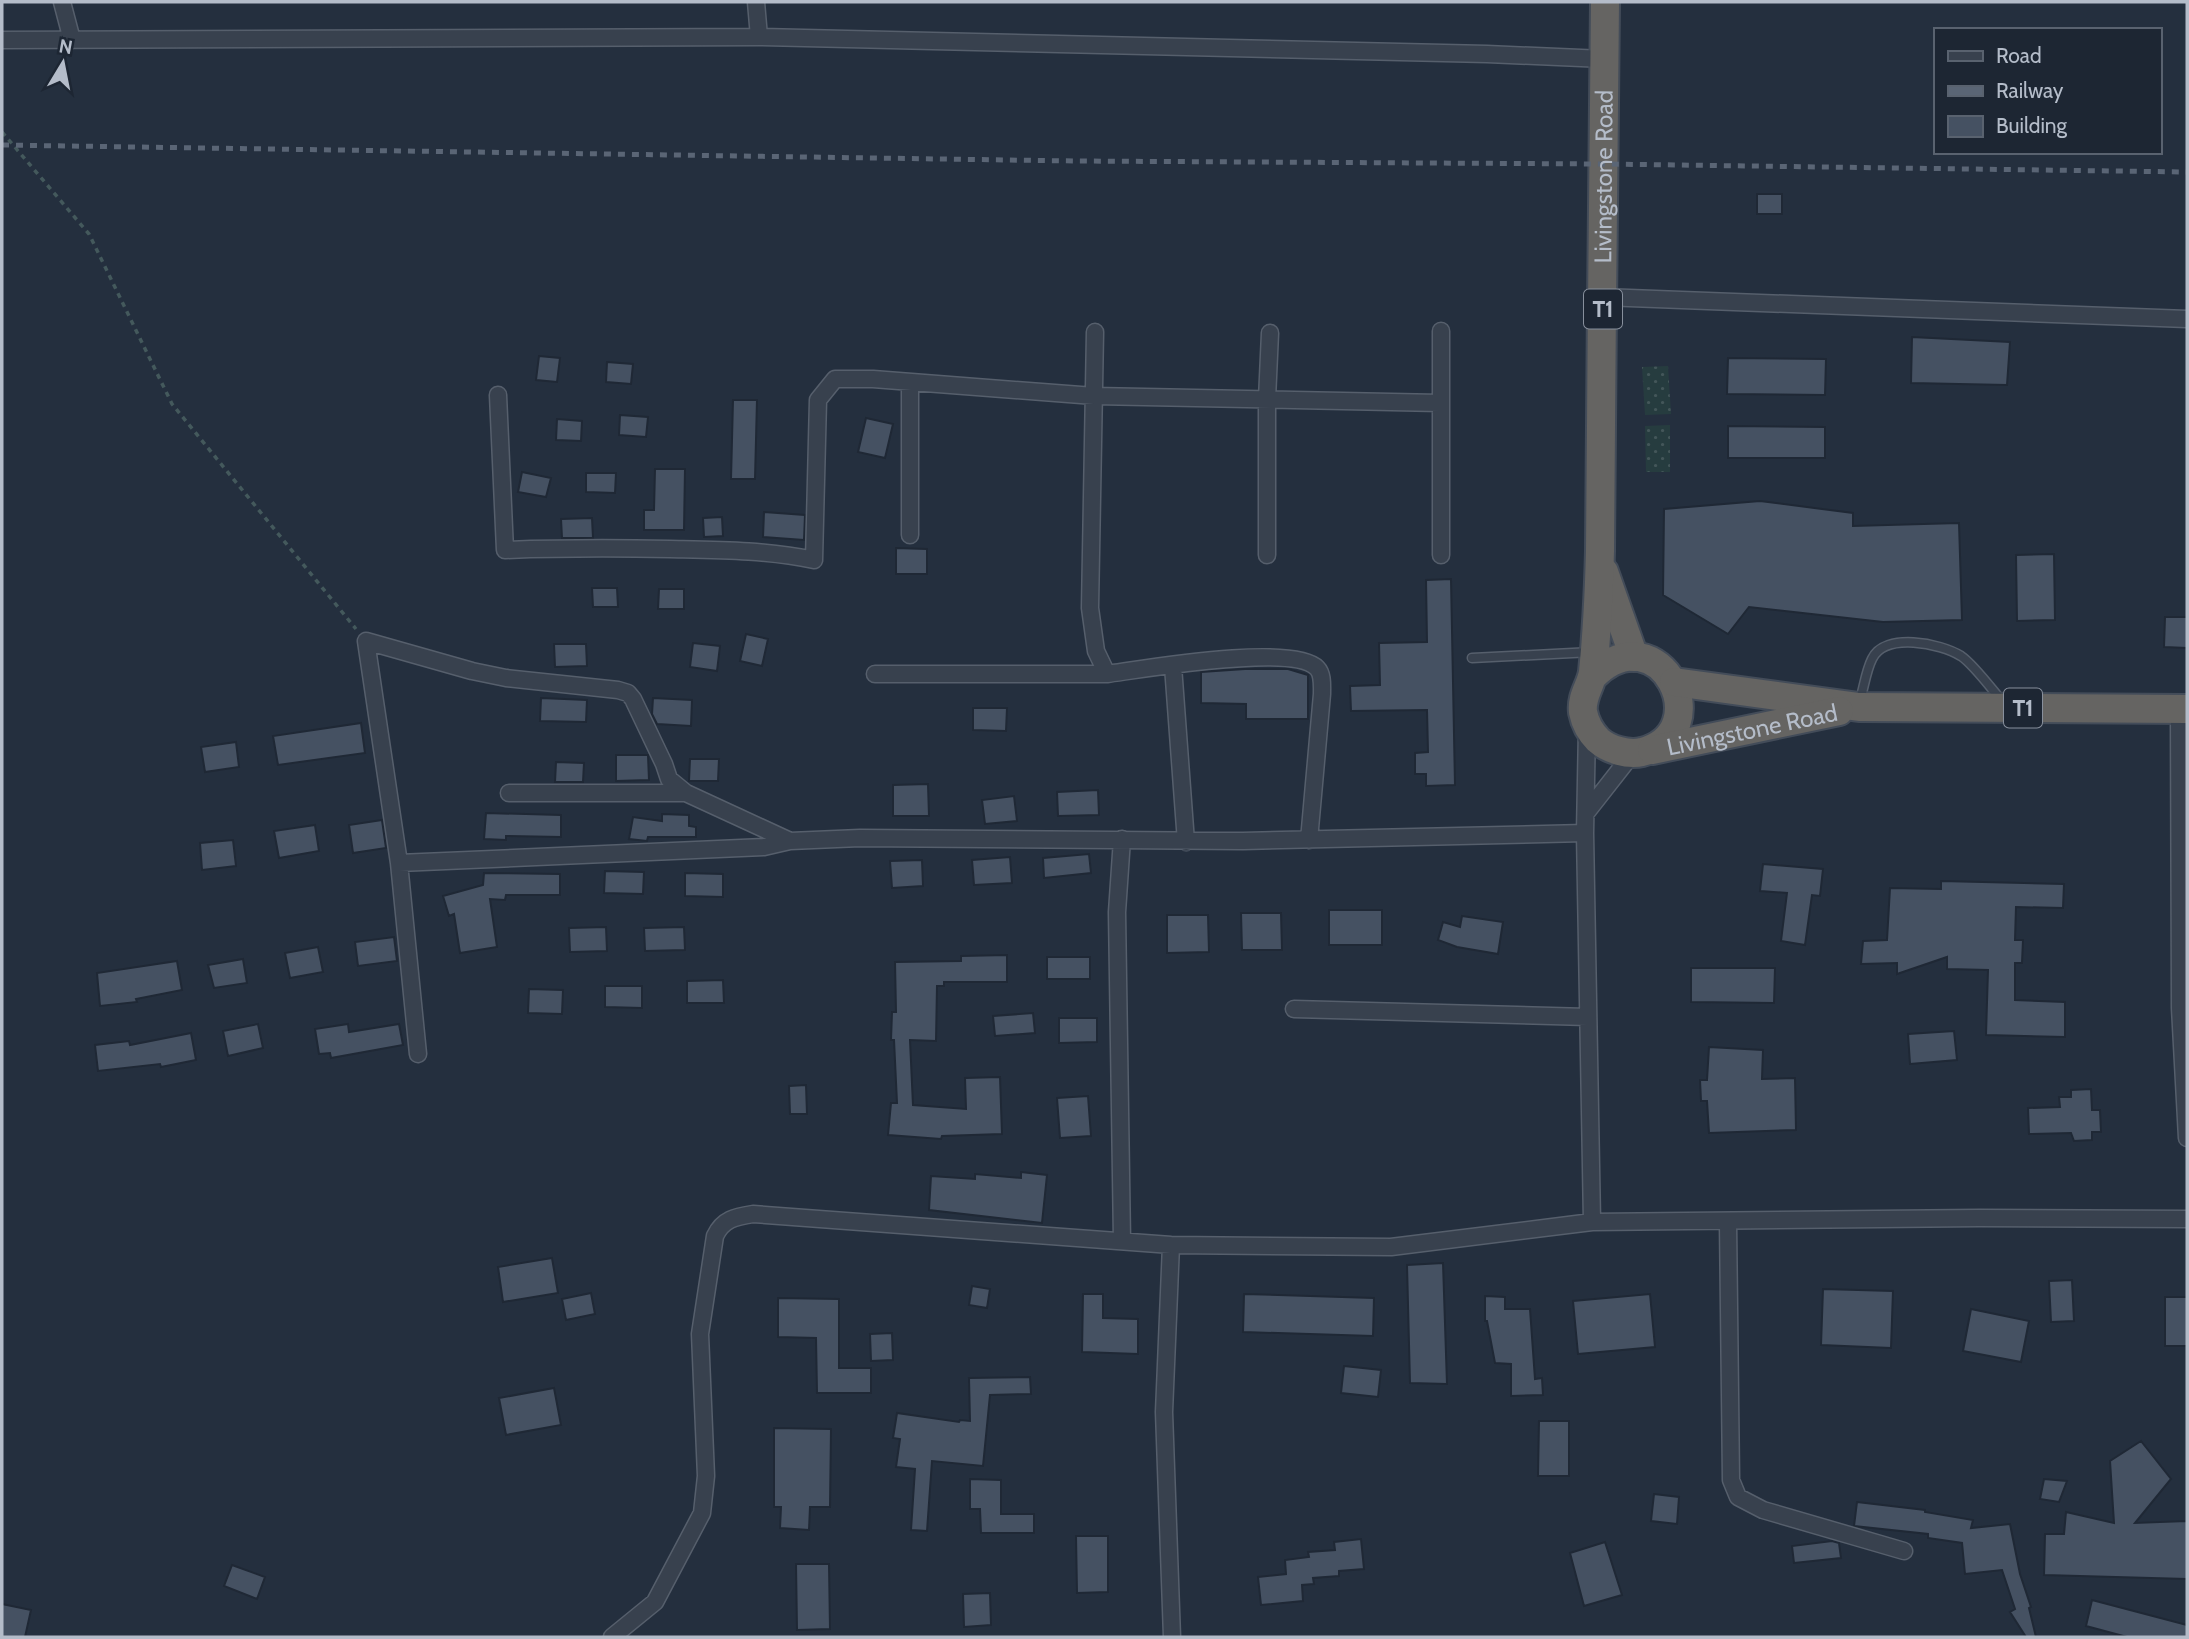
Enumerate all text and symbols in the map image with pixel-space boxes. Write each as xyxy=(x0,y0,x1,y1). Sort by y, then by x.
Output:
north arrow xyxy=(28,28,98,98)
legend xyxy=(1934,28,2161,154)
text: N xyxy=(57,34,74,59)
text: Road xyxy=(1996,43,2042,68)
text: Railway xyxy=(1996,78,2064,103)
street label: Livingstone Road xyxy=(1588,90,1618,264)
text: Building xyxy=(1996,113,2068,138)
road number: T1 xyxy=(1584,290,1622,328)
road number: T1 xyxy=(2004,688,2042,728)
street label: Livingstone Road xyxy=(1664,697,1840,761)

